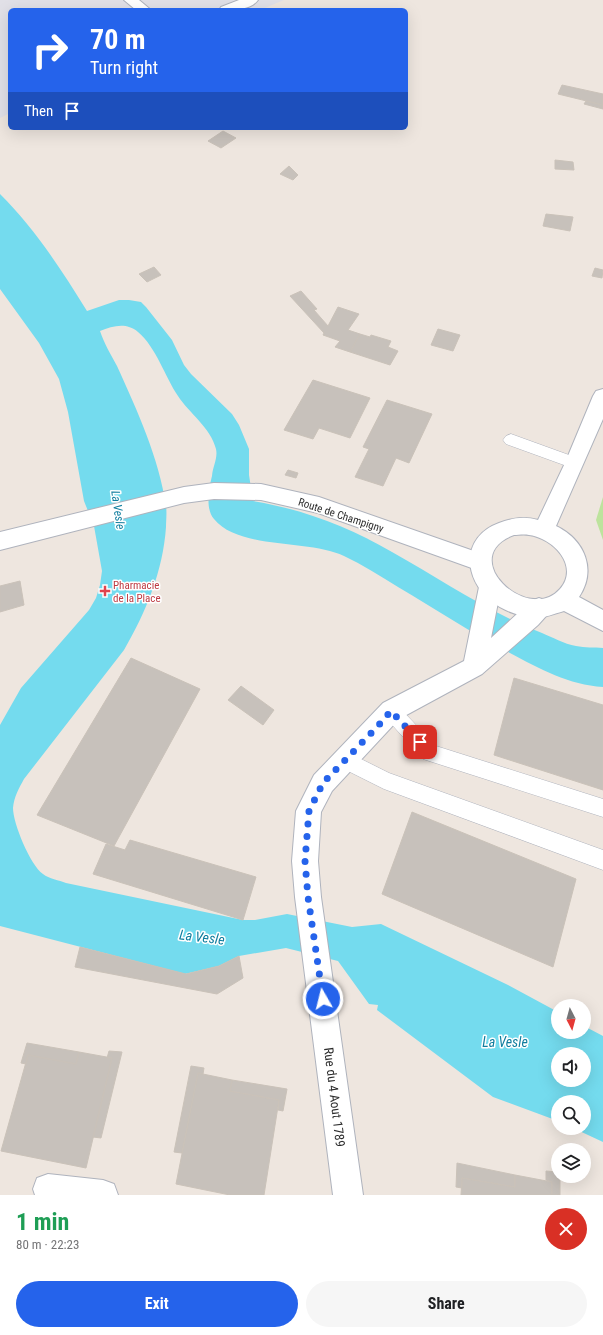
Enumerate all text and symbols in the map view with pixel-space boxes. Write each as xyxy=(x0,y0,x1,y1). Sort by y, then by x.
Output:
text: 70 m xyxy=(90,23,146,56)
icon: right xyxy=(24,24,76,76)
text: Turn right xyxy=(90,57,158,78)
icon: arrive xyxy=(61,100,83,122)
text: Then xyxy=(24,102,53,120)
water label: La Vesle xyxy=(108,490,128,531)
street label: Route de Champigny xyxy=(296,496,386,536)
place label: Pharmacie de la Place xyxy=(113,579,161,605)
marker: Pharmacie de la Place xyxy=(100,586,110,596)
pin xyxy=(403,725,437,759)
icon: arrive xyxy=(409,731,431,753)
water label: La Vesle xyxy=(178,926,226,948)
position arrow xyxy=(302,978,344,1020)
north arrow xyxy=(551,999,591,1039)
map controls xyxy=(551,999,591,1183)
water label: La Vesle xyxy=(482,1034,528,1050)
street label: Rue du 4 Aout 1789 xyxy=(321,1046,348,1148)
button: sound xyxy=(551,1047,591,1087)
button: search xyxy=(551,1095,591,1135)
button: layers xyxy=(551,1143,591,1183)
text: 1 min xyxy=(16,1208,69,1236)
button: close xyxy=(545,1208,587,1250)
text: 80 m · 22:23 xyxy=(16,1237,79,1252)
button: Exit xyxy=(16,1281,298,1327)
button: Share xyxy=(306,1281,587,1327)

